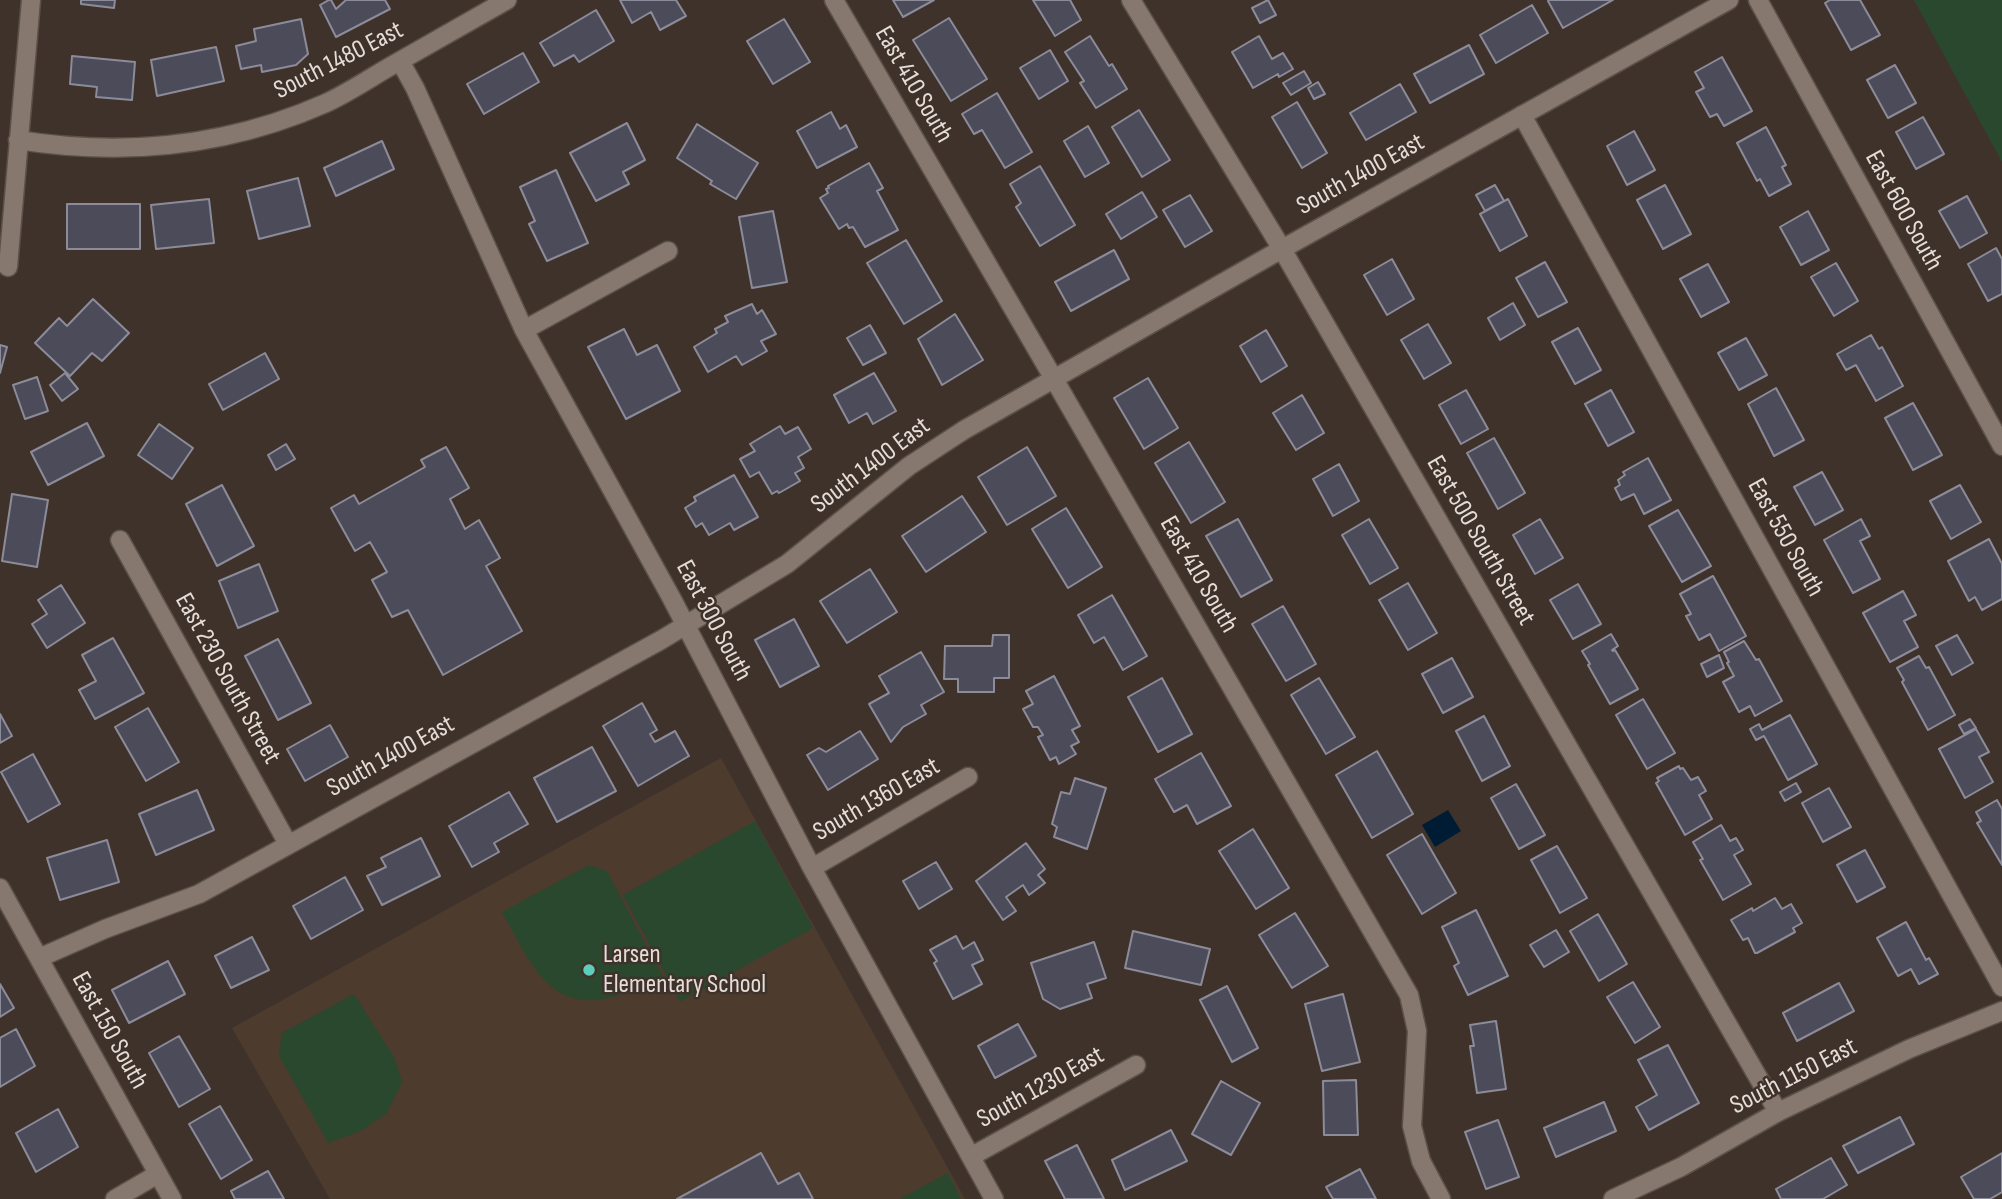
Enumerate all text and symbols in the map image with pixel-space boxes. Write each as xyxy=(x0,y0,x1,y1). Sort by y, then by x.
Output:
street label: South 1480 East xyxy=(269,15,409,107)
street label: East 410 South xyxy=(867,21,959,149)
street label: South 1400 East xyxy=(1292,127,1430,223)
street label: East 600 South xyxy=(1857,146,1949,276)
street label: South 1400 East xyxy=(805,411,937,521)
street label: East 500 South Street xyxy=(1419,451,1541,631)
street label: East 550 South xyxy=(1740,474,1830,602)
street label: East 410 South xyxy=(1152,511,1244,639)
street label: East 300 South xyxy=(668,555,758,687)
street label: East 230 South Street xyxy=(167,588,287,770)
street label: South 1400 East xyxy=(322,709,460,805)
street label: South 1360 East xyxy=(808,751,946,849)
place label: Larsen Elementary School xyxy=(603,939,766,1000)
marker: Larsen Elementary School xyxy=(581,962,597,978)
street label: East 150 South xyxy=(64,967,154,1095)
street label: South 1150 East xyxy=(1725,1032,1863,1122)
street label: South 1230 East xyxy=(972,1040,1110,1136)

